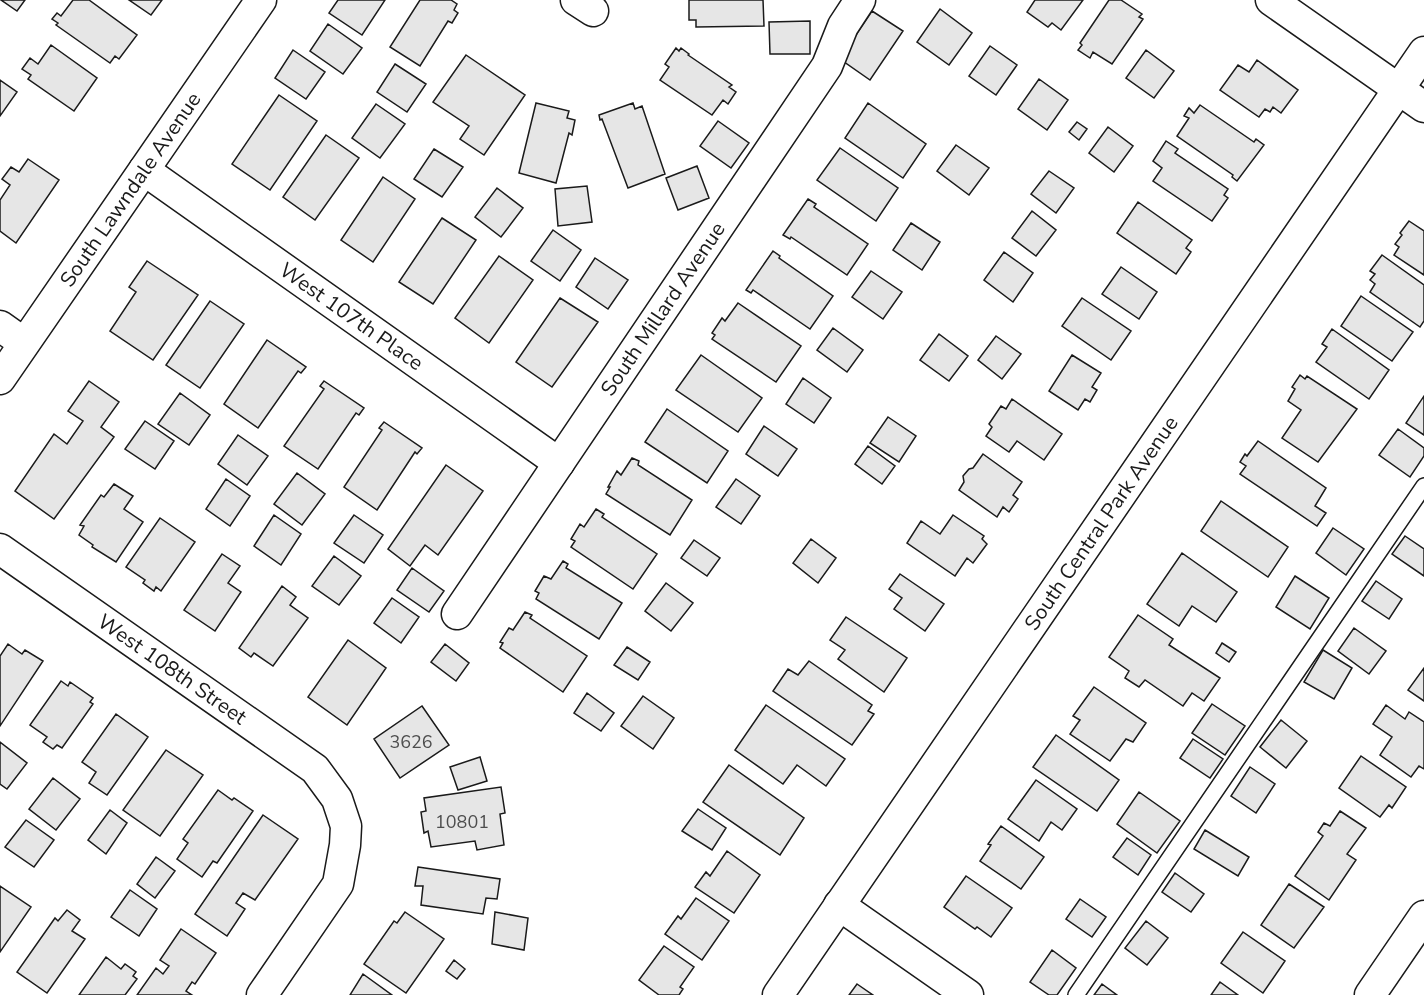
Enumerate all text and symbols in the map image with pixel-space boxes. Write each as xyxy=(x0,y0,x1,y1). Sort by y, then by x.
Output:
street label: South Lawndale Avenue xyxy=(53,87,207,293)
street label: South Millard Avenue xyxy=(594,217,732,401)
street label: West 107th Place xyxy=(274,256,429,377)
street label: South Central Park Avenue xyxy=(1018,410,1185,636)
street label: West 108th Street xyxy=(92,607,253,731)
house number: 3626 xyxy=(389,730,433,754)
house number: 10801 xyxy=(435,810,489,834)

